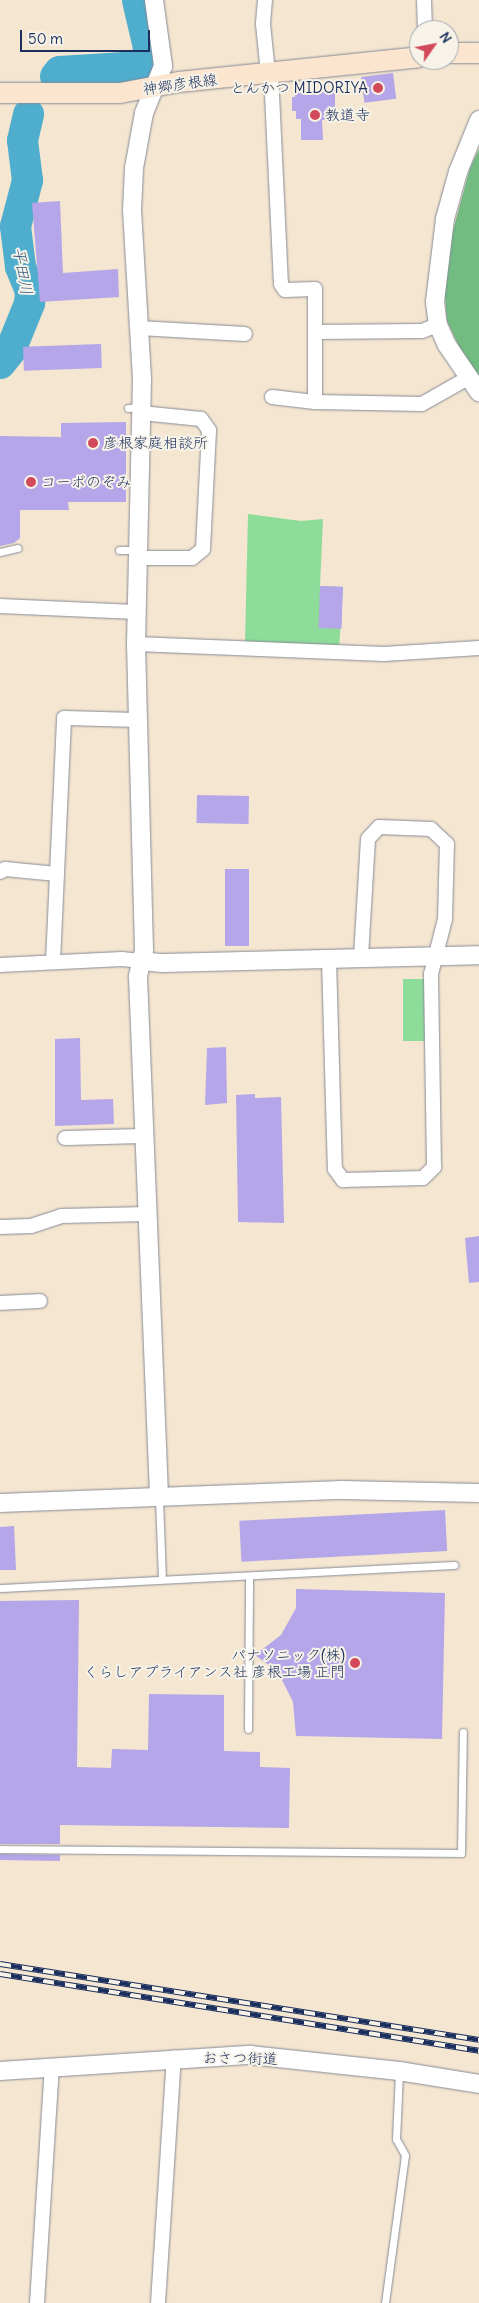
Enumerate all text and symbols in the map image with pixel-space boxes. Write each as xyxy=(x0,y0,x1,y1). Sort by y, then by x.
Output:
scale bar xyxy=(22,20,152,52)
north arrow xyxy=(409,20,459,70)
text: N xyxy=(436,28,456,46)
text: 50 m xyxy=(28,29,63,48)
street label: 神郷彦根線 xyxy=(142,70,218,98)
place label: とんかつ MIDORIYA xyxy=(230,79,368,97)
marker: とんかつ MIDORIYA xyxy=(372,82,384,94)
place label: 教道寺 xyxy=(325,106,370,124)
marker: 教道寺 xyxy=(309,109,321,121)
water label: 平田川 xyxy=(9,246,37,296)
place label: 彦根家庭相談所 xyxy=(103,434,208,452)
marker: 彦根家庭相談所 xyxy=(87,437,99,449)
place label: コーポのぞみ xyxy=(41,473,131,491)
marker: コーポのぞみ xyxy=(25,476,37,488)
place label: パナソニック(株) くらしアプライアンス社 彦根工場 正門 xyxy=(83,1645,345,1680)
marker: パナソニック(株) くらしアプライアンス社 彦根工場 正門 xyxy=(349,1657,361,1669)
street label: おさつ街道 xyxy=(202,2048,278,2068)

